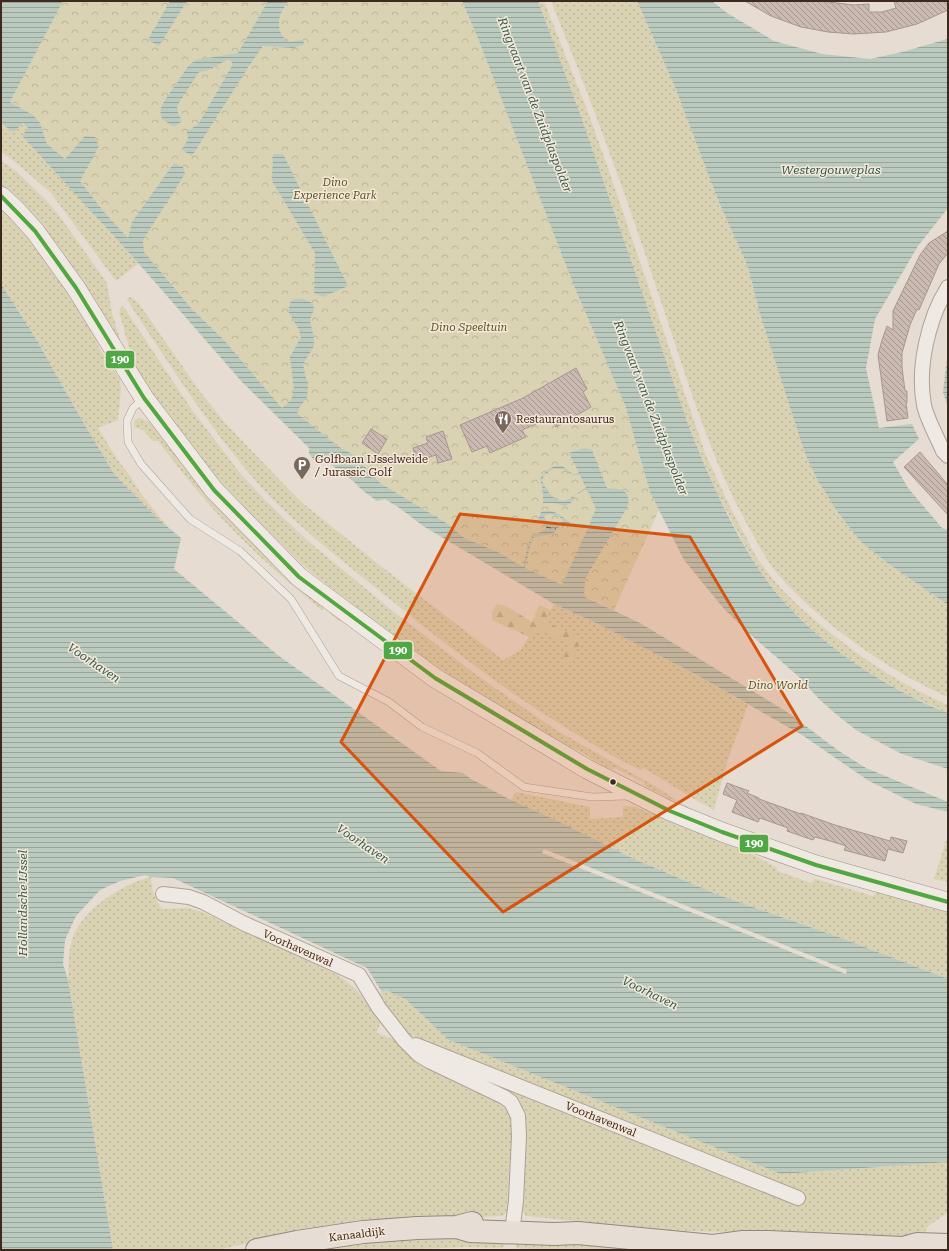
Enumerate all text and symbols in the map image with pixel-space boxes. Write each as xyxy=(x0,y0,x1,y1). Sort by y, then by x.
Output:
water label: Ringvaart van de Zuidplaspolder xyxy=(495,14,575,195)
water label: Westergouweplas xyxy=(781,163,881,177)
park label: Dino Experience Park xyxy=(292,176,377,202)
water label: Ringvaart van de Zuidplaspolder xyxy=(611,317,691,498)
park label: Dino Speeltuin xyxy=(430,321,508,334)
line badge: 190 xyxy=(105,350,135,369)
text: 190 xyxy=(111,353,129,366)
restaurant icon: Restaurantosaurus xyxy=(493,409,513,434)
place label: Restaurantosaurus xyxy=(516,413,614,426)
place label: Golfbaan IJsselweide / Jurassic Golf xyxy=(314,453,428,479)
parking icon: Golfbaan IJsselweide / Jurassic Golf xyxy=(292,455,312,480)
water label: Voorhaven xyxy=(65,640,123,686)
line badge: 190 xyxy=(383,641,413,660)
text: 190 xyxy=(389,644,407,657)
park label: Dino World xyxy=(747,679,808,692)
unlabelled marker xyxy=(608,777,618,787)
water label: Voorhaven xyxy=(334,821,392,867)
line badge: 190 xyxy=(739,834,769,853)
text: 190 xyxy=(745,837,763,850)
water label: Hollandsche IJssel xyxy=(16,849,30,957)
street label: Voorhavenwal xyxy=(261,927,335,970)
water label: Voorhaven xyxy=(620,974,680,1012)
street label: Voorhavenwal xyxy=(563,1099,639,1140)
street label: Kanaaldijk xyxy=(328,1225,386,1244)

